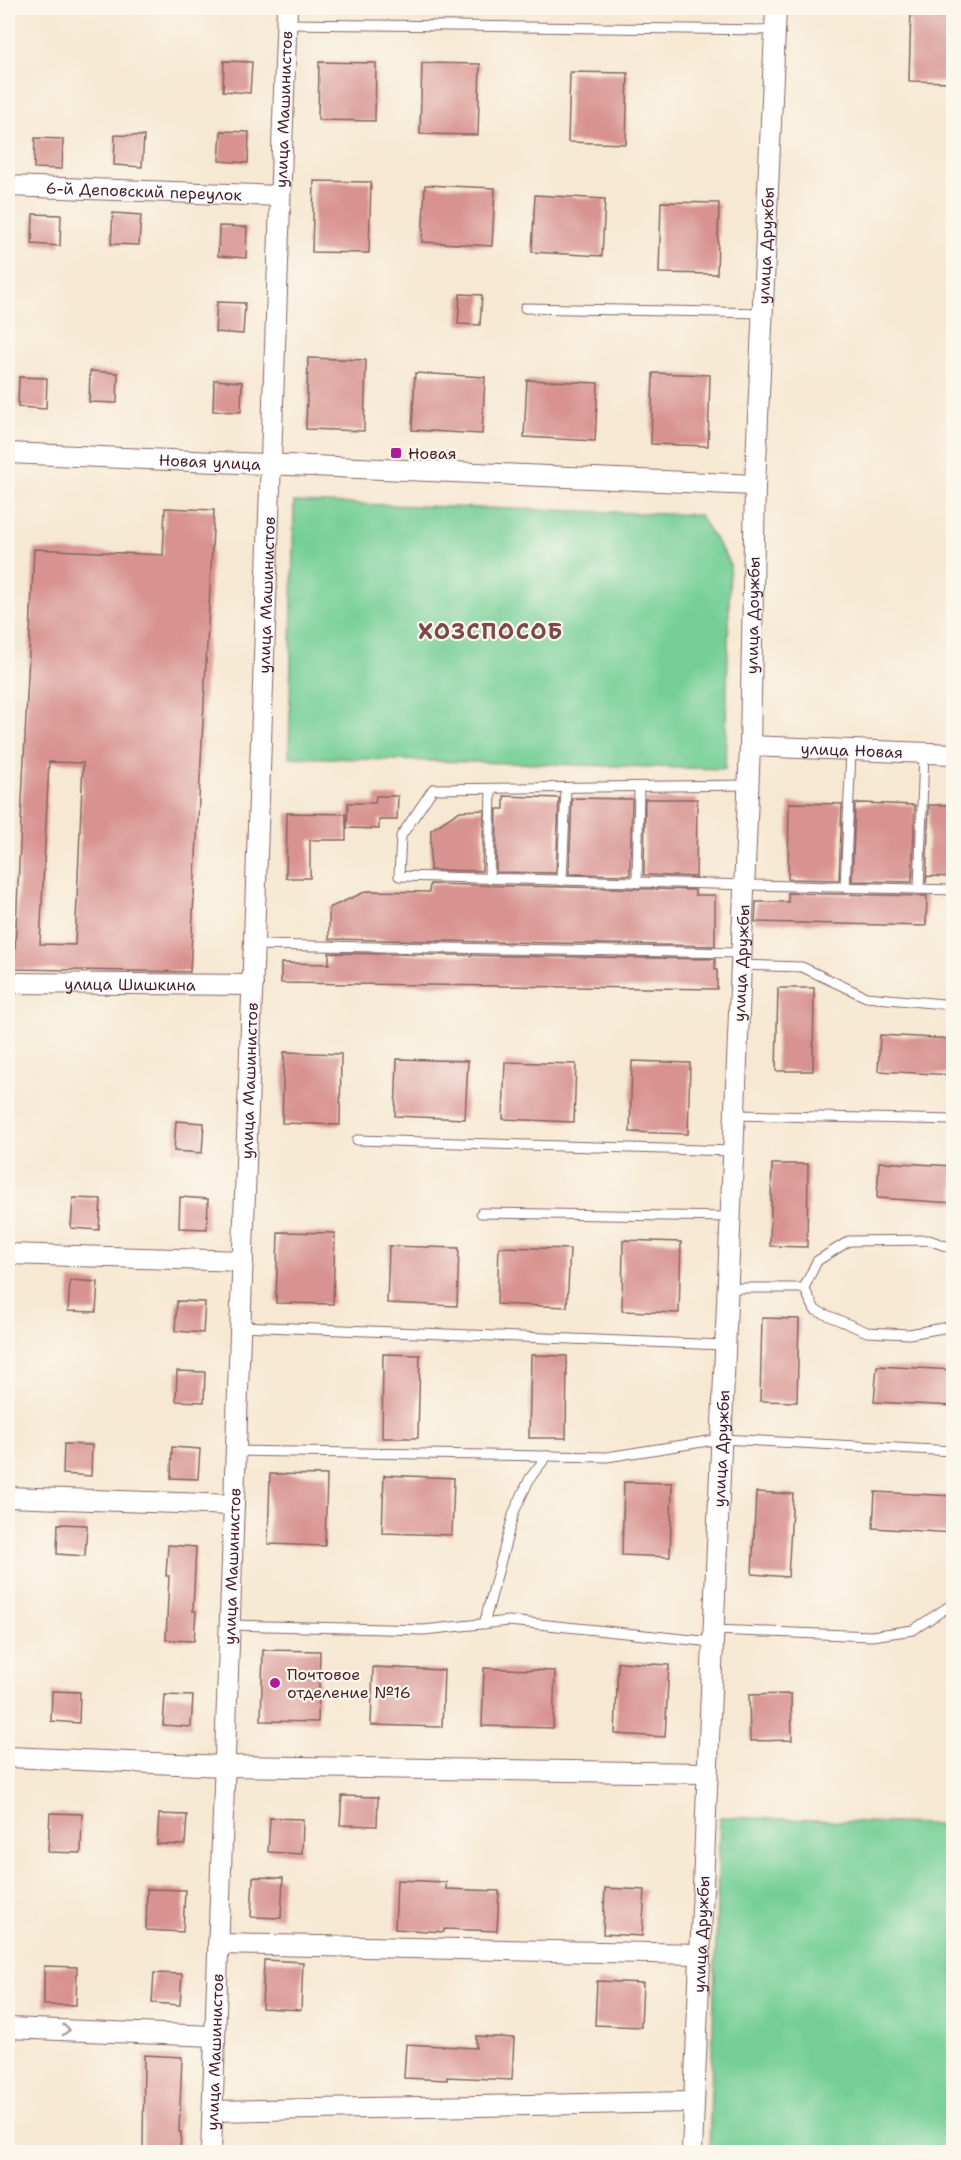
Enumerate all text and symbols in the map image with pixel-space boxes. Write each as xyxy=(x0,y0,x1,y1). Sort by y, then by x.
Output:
street label: улица Машинистов xyxy=(270,30,297,188)
street label: 6-й Деповский переулок xyxy=(45,177,243,205)
street label: улица Дружбы xyxy=(752,186,779,305)
place label: Новая xyxy=(408,443,456,464)
marker: Новая xyxy=(389,446,403,460)
street label: Новая улица xyxy=(158,449,261,474)
street label: улица Машинистов xyxy=(253,516,279,674)
street label: улица Доужбы xyxy=(741,556,764,674)
district label: ХОЗСПОСОБ xyxy=(418,617,564,646)
street label: улица Новая xyxy=(800,738,903,762)
street label: улица Дружбы xyxy=(728,904,754,1022)
street label: улица Шишкина xyxy=(64,973,196,995)
street label: улица Машинистов xyxy=(236,1002,262,1159)
street label: улица Дружбы xyxy=(708,1390,734,1508)
street label: улица Машинистов xyxy=(218,1488,245,1645)
place label: Почтовое отделение №16 xyxy=(287,1664,411,1703)
marker: Почтовое отделение №16 xyxy=(268,1676,282,1690)
street label: улица Дружбы xyxy=(688,1875,714,1993)
street label: улица Машинистов xyxy=(201,1973,228,2131)
one-way arrow xyxy=(61,2024,70,2037)

